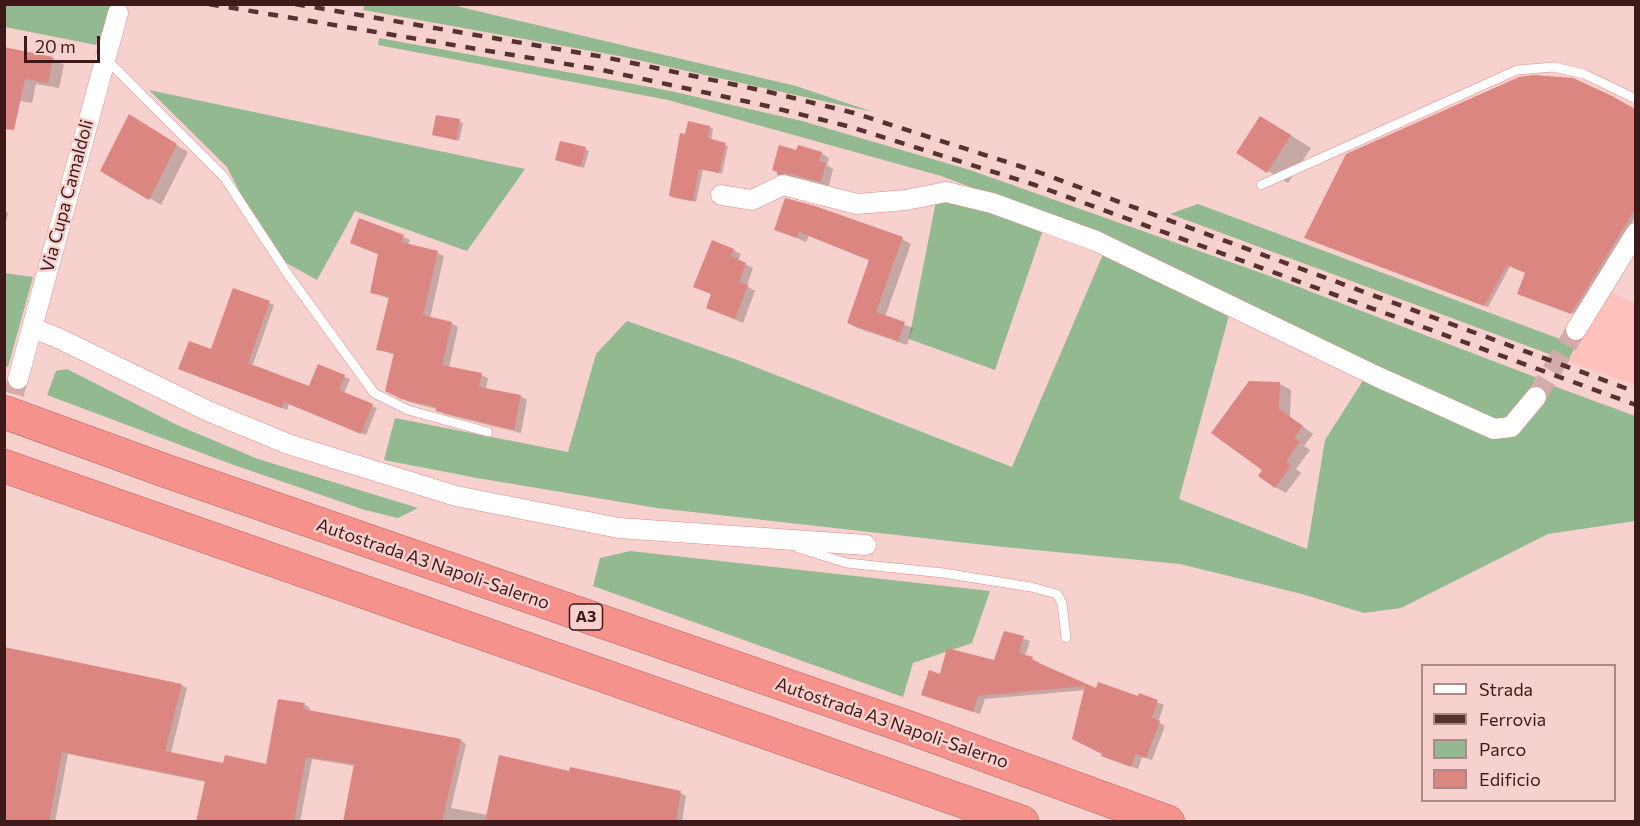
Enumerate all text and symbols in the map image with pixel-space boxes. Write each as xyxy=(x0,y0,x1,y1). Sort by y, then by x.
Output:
scale bar xyxy=(27,24,104,62)
text: 20 m xyxy=(35,35,76,57)
street label: Via Cupa Camaldoli xyxy=(36,117,98,275)
street label: Autostrada A3 Napoli-Salerno xyxy=(314,514,552,614)
road number: A3 xyxy=(570,604,602,630)
legend xyxy=(1421,664,1616,802)
street label: Autostrada A3 Napoli-Salerno xyxy=(773,673,1011,773)
text: Strada xyxy=(1479,678,1533,700)
text: Ferrovia xyxy=(1479,708,1546,730)
text: Parco xyxy=(1479,738,1526,760)
text: Edificio xyxy=(1479,768,1541,790)

